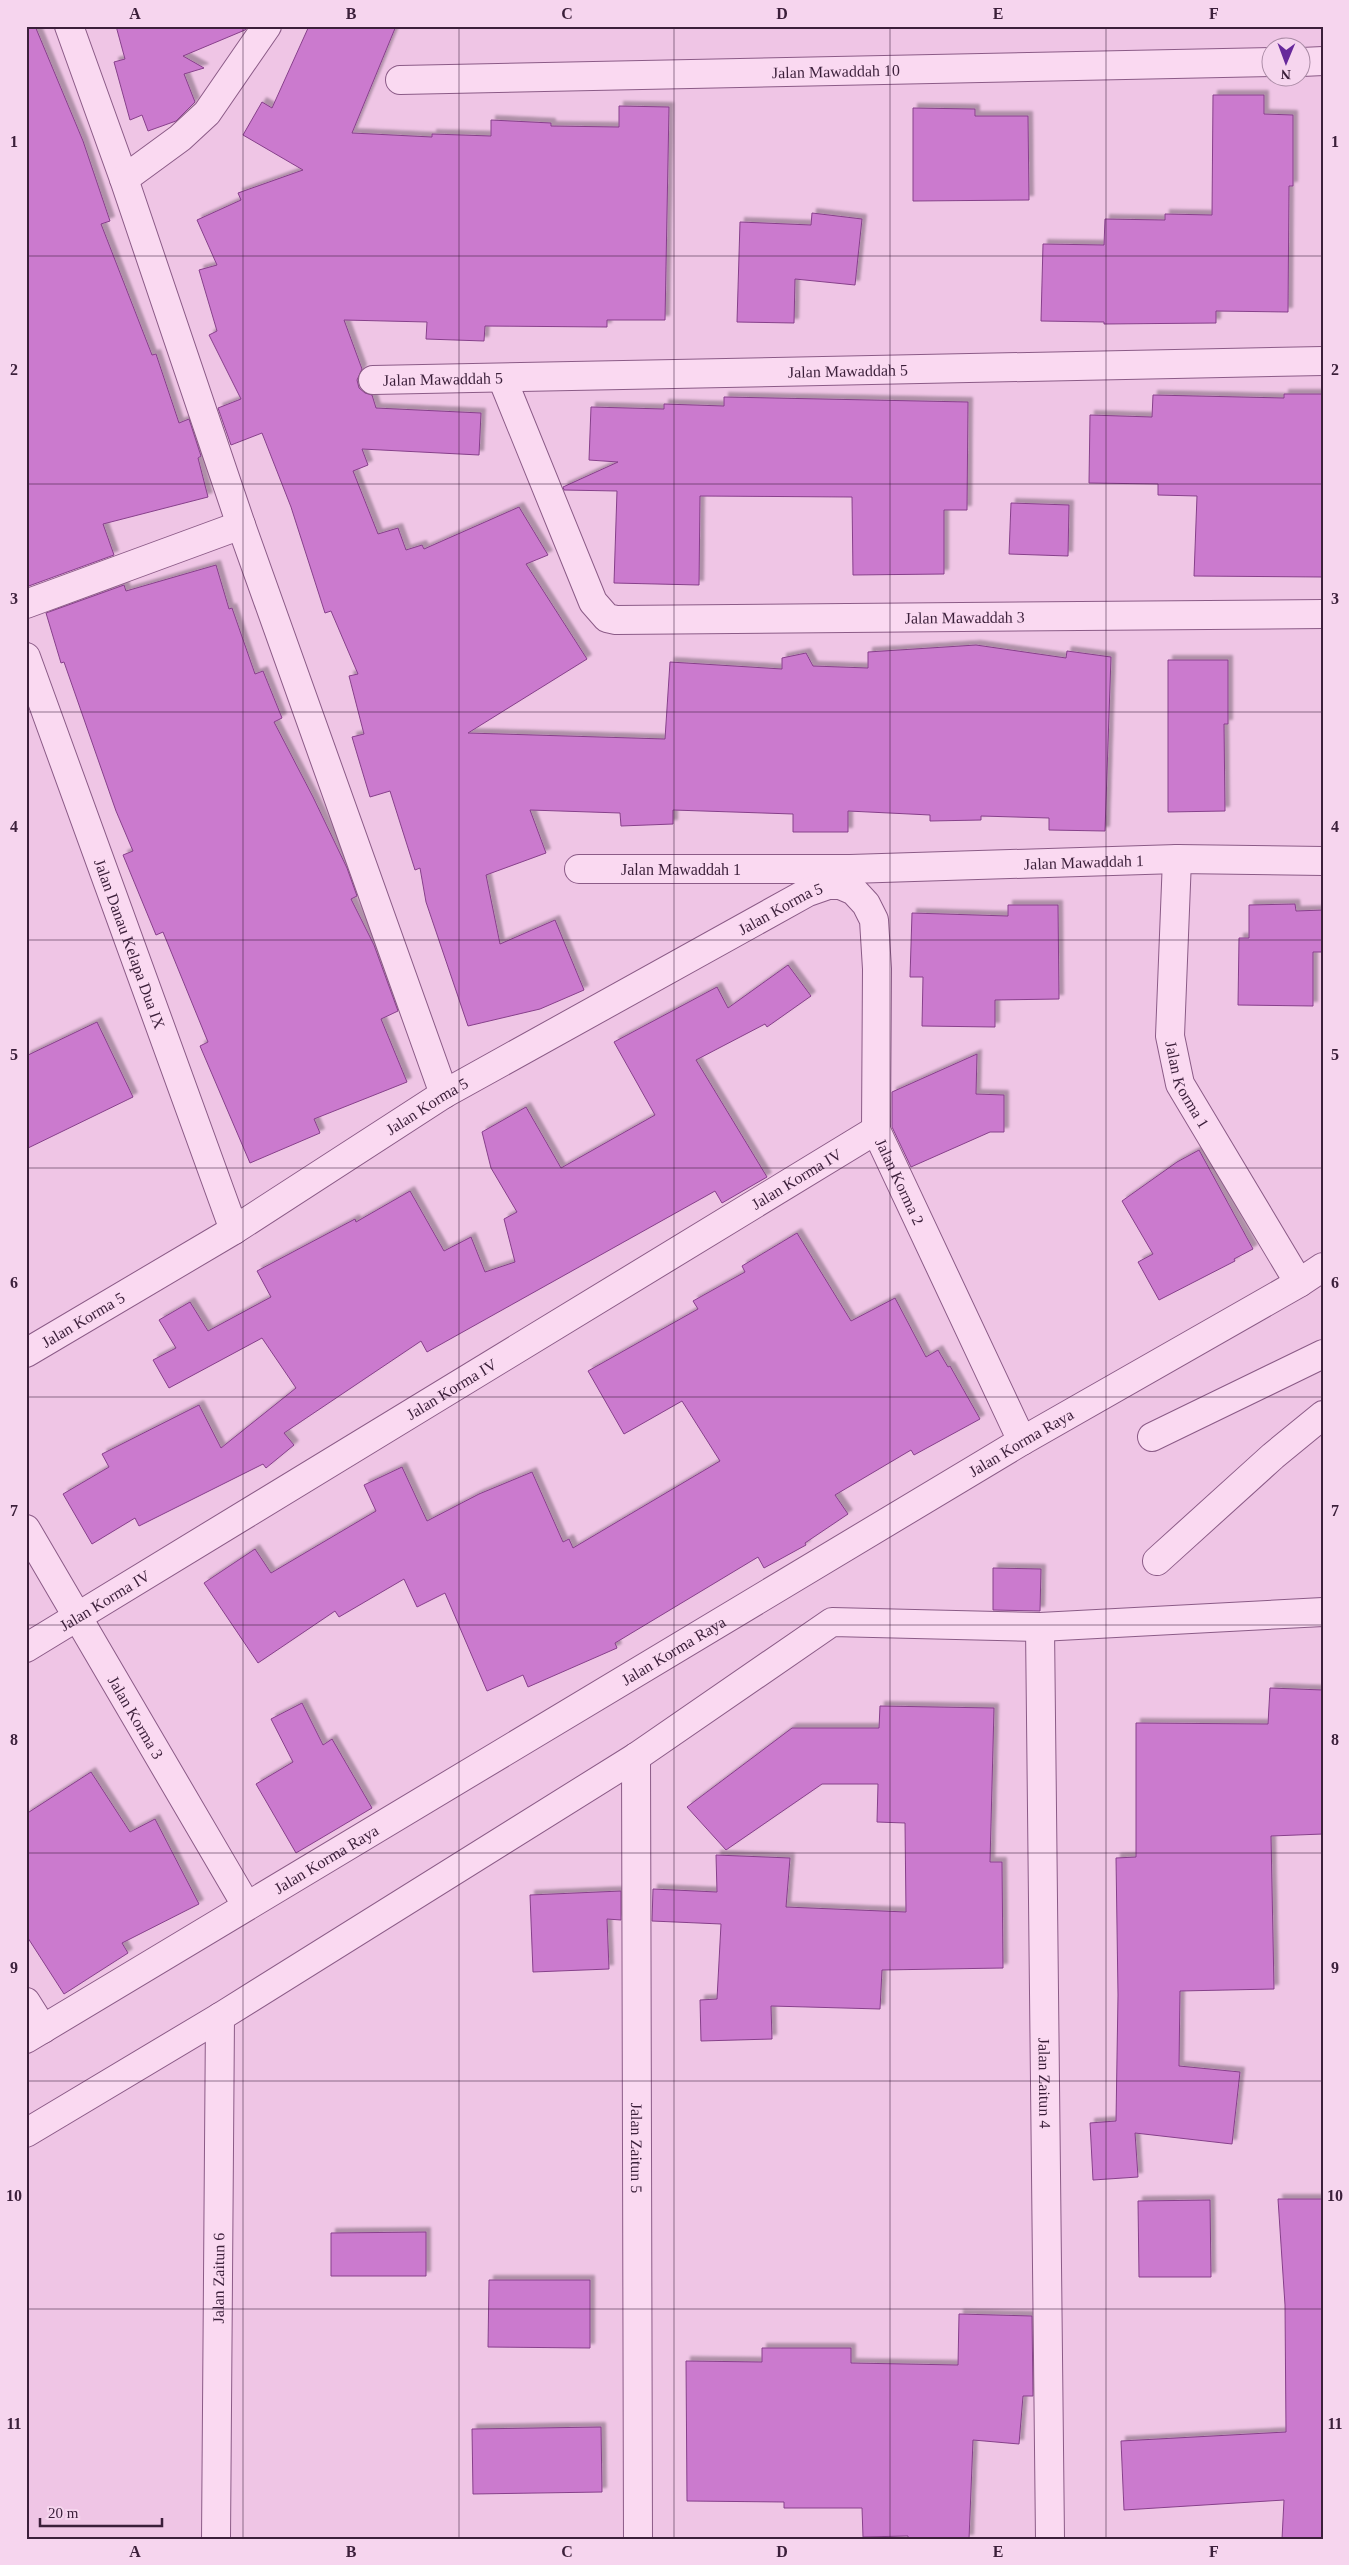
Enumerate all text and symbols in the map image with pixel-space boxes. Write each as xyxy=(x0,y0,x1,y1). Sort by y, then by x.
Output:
text: A xyxy=(129,5,141,22)
text: B xyxy=(346,5,357,22)
text: C xyxy=(561,5,573,22)
text: D xyxy=(776,5,788,22)
text: E xyxy=(993,5,1003,22)
text: F xyxy=(1209,5,1219,22)
north arrow xyxy=(1262,38,1312,88)
street label: Jalan Mawaddah 10 xyxy=(772,62,900,81)
text: N xyxy=(1281,67,1291,82)
text: 1 xyxy=(10,133,18,150)
text: 1 xyxy=(1331,133,1339,150)
text: 2 xyxy=(10,361,18,378)
street label: Jalan Mawaddah 5 xyxy=(788,361,908,381)
text: 2 xyxy=(1331,361,1339,378)
street label: Jalan Mawaddah 5 xyxy=(383,369,503,389)
text: 3 xyxy=(10,590,18,607)
text: 3 xyxy=(1331,590,1339,607)
street label: Jalan Mawaddah 3 xyxy=(905,609,1025,627)
text: 4 xyxy=(10,818,18,835)
text: 4 xyxy=(1331,818,1339,835)
street label: Jalan Mawaddah 1 xyxy=(1024,852,1144,873)
street label: Jalan Danau Kelapa Dua IX xyxy=(91,857,168,1032)
street label: Jalan Mawaddah 1 xyxy=(621,861,741,878)
street label: Jalan Korma 5 xyxy=(735,880,825,938)
street label: Jalan Korma 1 xyxy=(1162,1039,1212,1131)
text: 5 xyxy=(10,1046,18,1063)
text: 5 xyxy=(1331,1046,1339,1063)
street label: Jalan Korma 5 xyxy=(383,1074,471,1138)
street label: Jalan Korma 2 xyxy=(872,1136,927,1227)
street label: Jalan Korma IV xyxy=(748,1145,845,1213)
text: 6 xyxy=(10,1274,18,1291)
text: 6 xyxy=(1331,1274,1339,1291)
street label: Jalan Korma 5 xyxy=(39,1289,128,1351)
street label: Jalan Korma IV xyxy=(403,1355,500,1423)
street label: Jalan Korma Raya xyxy=(966,1406,1076,1480)
text: 7 xyxy=(10,1502,18,1519)
text: 7 xyxy=(1331,1502,1339,1519)
street label: Jalan Korma IV xyxy=(57,1566,153,1634)
street label: Jalan Korma Raya xyxy=(618,1613,729,1689)
street label: Jalan Korma 3 xyxy=(105,1673,167,1762)
text: 8 xyxy=(10,1731,18,1748)
text: 8 xyxy=(1331,1731,1339,1748)
street label: Jalan Korma Raya xyxy=(271,1822,381,1897)
text: 9 xyxy=(10,1959,18,1976)
text: 9 xyxy=(1331,1959,1339,1976)
street label: Jalan Zaitun 4 xyxy=(1036,2038,1053,2128)
street label: Jalan Zaitun 5 xyxy=(628,2103,645,2193)
text: 10 xyxy=(6,2187,22,2204)
text: 10 xyxy=(1327,2187,1343,2204)
street label: Jalan Zaitun 6 xyxy=(210,2233,227,2323)
text: 11 xyxy=(6,2415,22,2432)
text: 11 xyxy=(1327,2415,1343,2432)
scale bar xyxy=(40,2495,162,2527)
text: 20 m xyxy=(48,2505,79,2521)
text: A xyxy=(129,2543,141,2560)
text: B xyxy=(346,2543,357,2560)
text: C xyxy=(561,2543,573,2560)
text: D xyxy=(776,2543,788,2560)
text: E xyxy=(993,2543,1003,2560)
text: F xyxy=(1209,2543,1219,2560)

